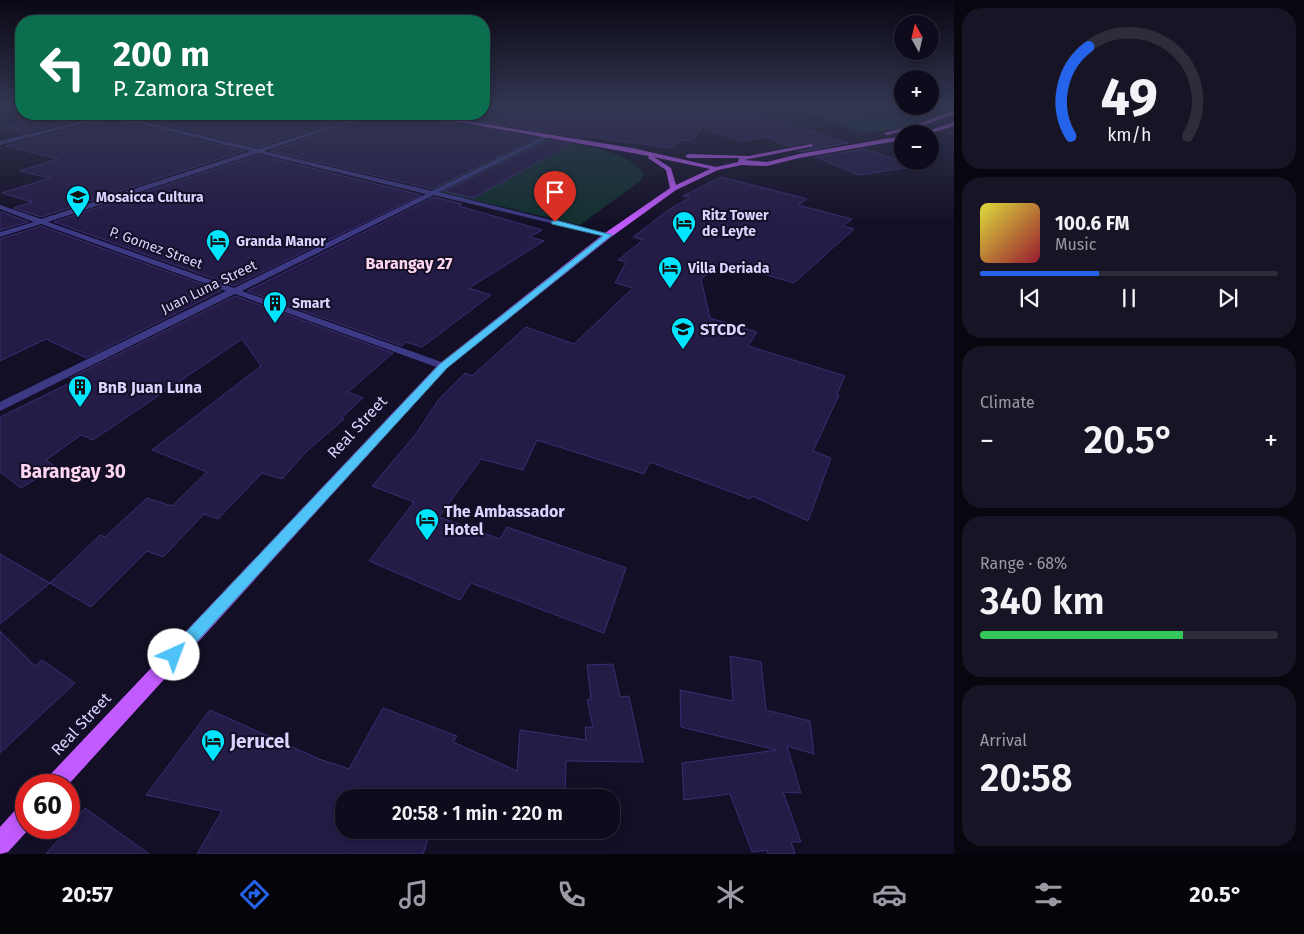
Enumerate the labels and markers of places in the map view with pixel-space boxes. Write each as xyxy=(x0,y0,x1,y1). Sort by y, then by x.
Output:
pin xyxy=(534,171,576,222)
school or university icon: Mosaicca Cultura xyxy=(65,184,91,218)
place label: Mosaicca Cultura xyxy=(96,189,204,206)
place label: Ritz Tower de Leyte xyxy=(702,207,769,240)
hotel icon: Ritz Tower de Leyte xyxy=(671,210,697,244)
hotel icon: Granda Manor xyxy=(205,228,231,262)
place label: Granda Manor xyxy=(236,233,326,250)
hotel icon: Villa Deriada xyxy=(657,255,683,289)
place label: Villa Deriada xyxy=(687,260,770,277)
building icon: Smart xyxy=(262,290,288,324)
place label: Smart xyxy=(292,295,331,312)
school or university icon: STCDC xyxy=(670,316,696,350)
place label: STCDC xyxy=(700,320,747,339)
building icon: BnB Juan Luna xyxy=(67,374,93,408)
place label: BnB Juan Luna xyxy=(98,378,202,397)
place label: The Ambassador Hotel xyxy=(444,502,565,539)
hotel icon: The Ambassador Hotel xyxy=(414,507,440,541)
hotel icon: Jerucel xyxy=(200,728,226,762)
place label: Jerucel xyxy=(229,730,290,753)

